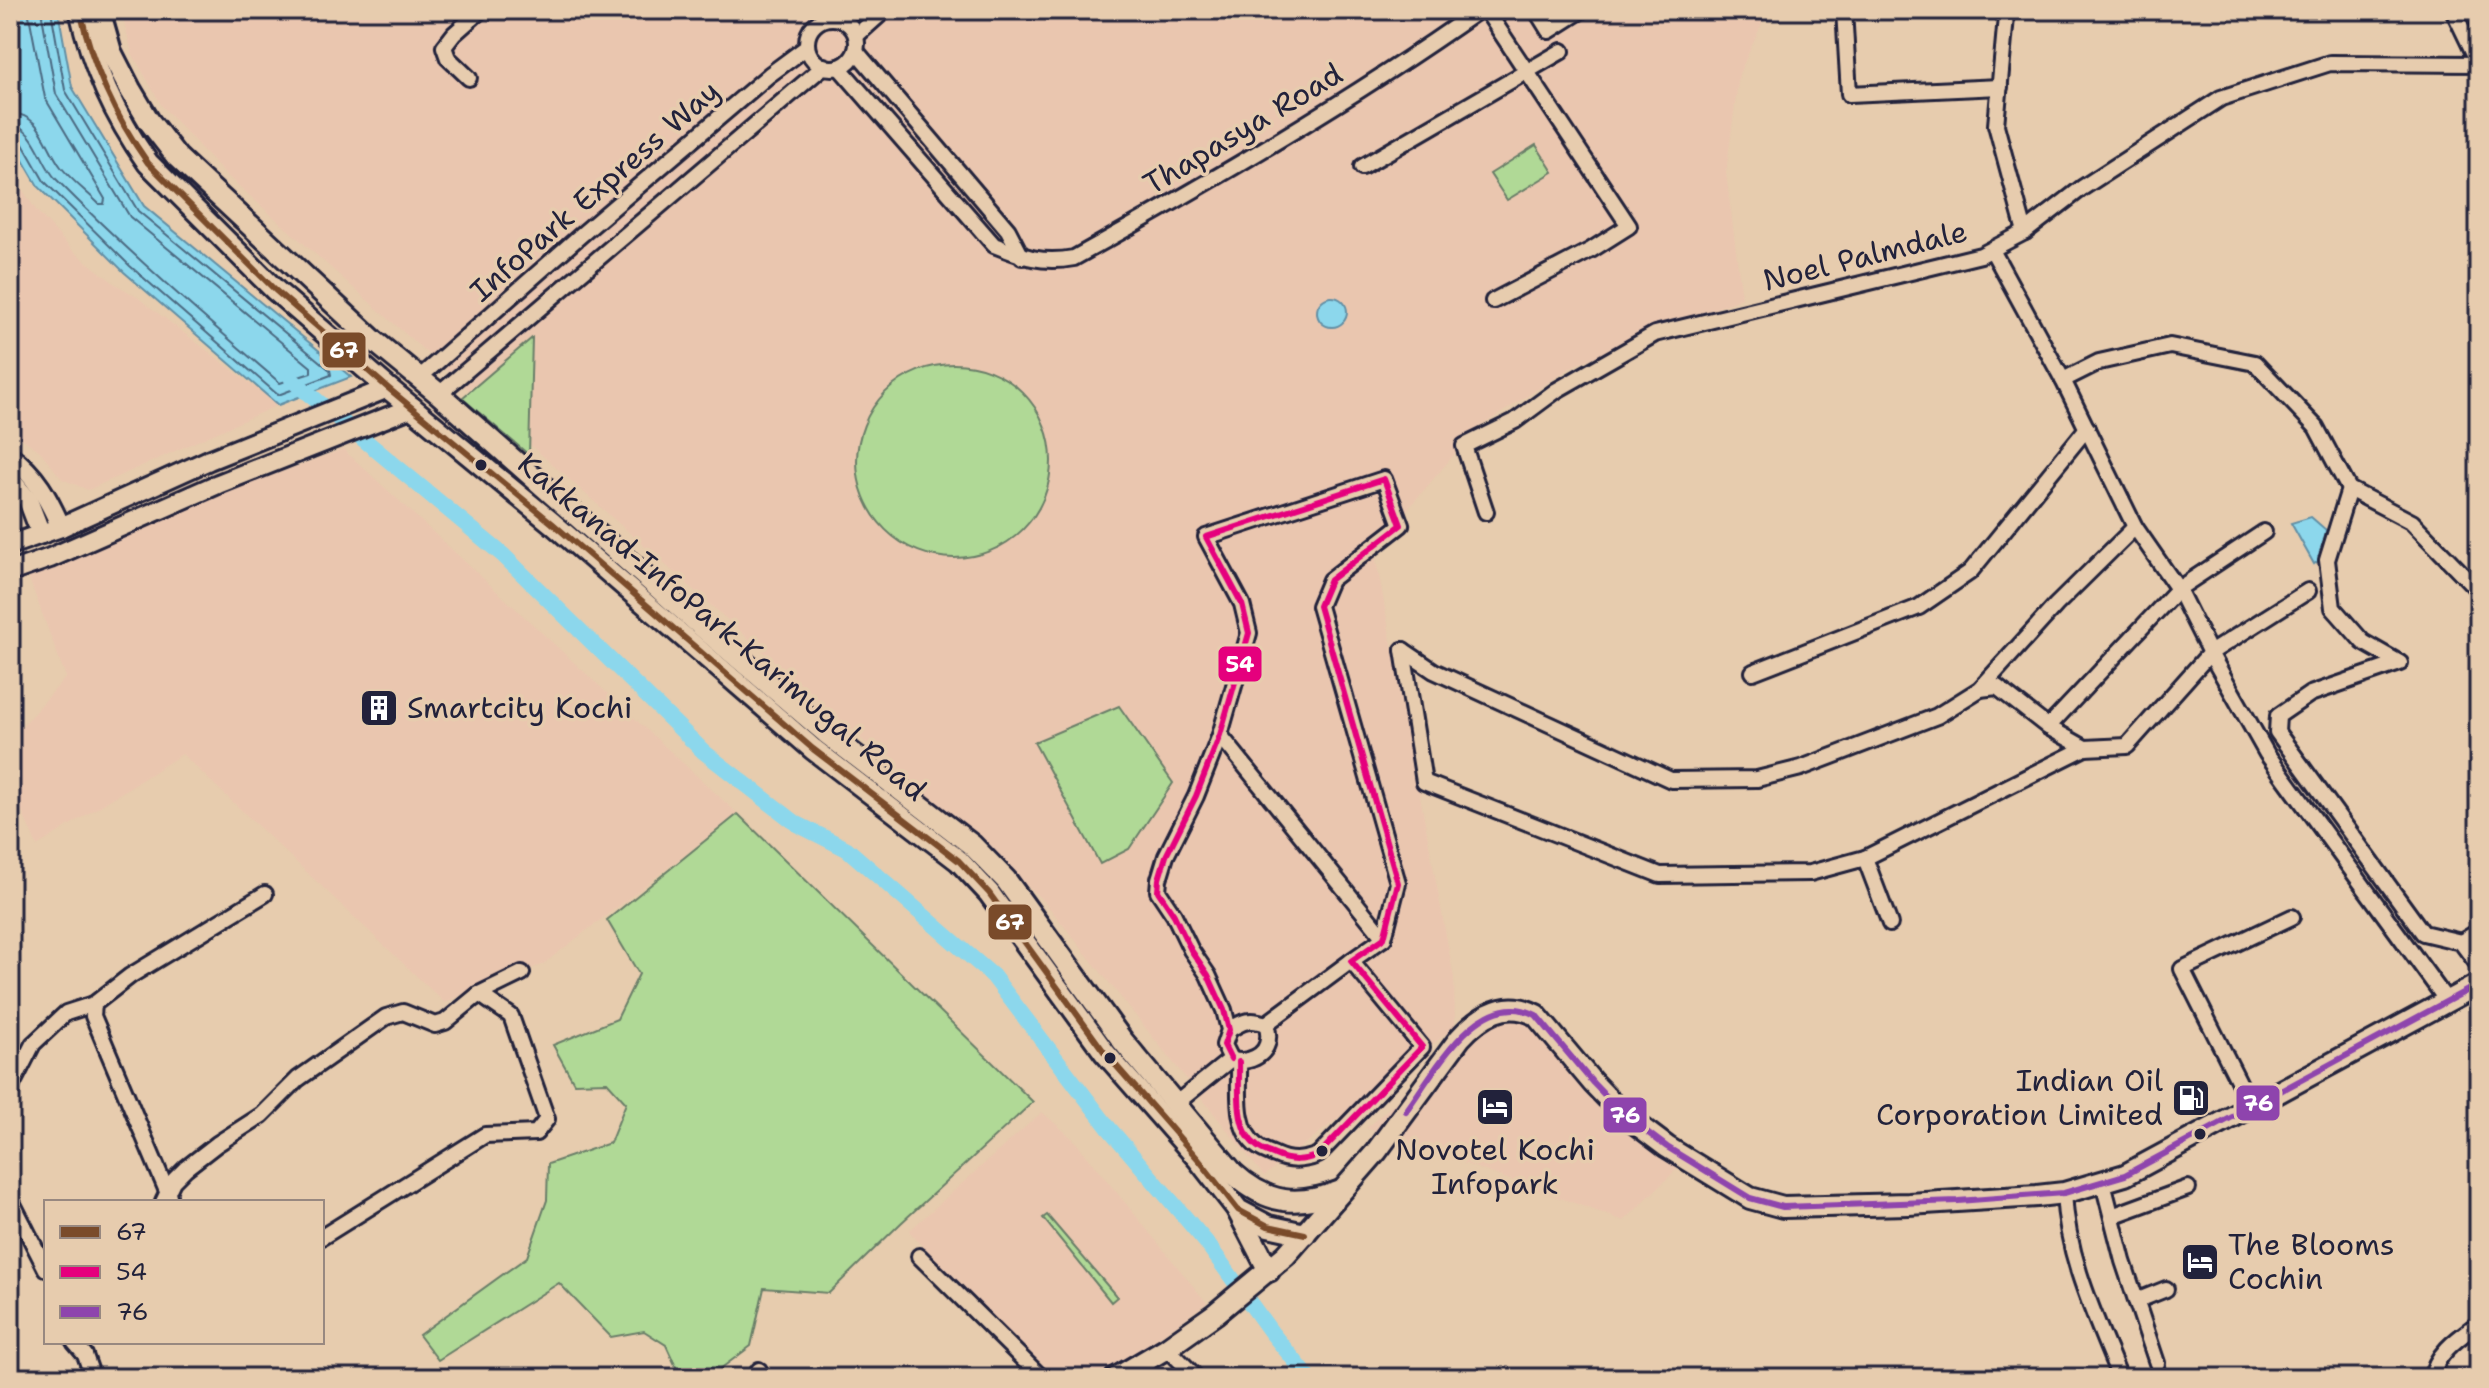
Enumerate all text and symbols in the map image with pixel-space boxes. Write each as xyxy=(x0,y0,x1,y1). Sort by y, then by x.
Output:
street label: Thapasya Road xyxy=(1136,53,1350,204)
street label: InfoPark Express Way xyxy=(461,71,728,311)
street label: Noel Palmdale xyxy=(1758,210,1971,301)
line badge: 67 xyxy=(321,331,367,369)
text: 67 xyxy=(329,336,359,365)
street label: Kakkanad-InfoPark-Karimugal Road xyxy=(509,443,935,810)
unlabelled marker xyxy=(473,457,489,473)
line badge: 54 xyxy=(1217,645,1263,683)
text: 54 xyxy=(1225,650,1255,679)
building icon: Smartcity Kochi xyxy=(358,687,400,729)
place label: Smartcity Kochi xyxy=(407,687,633,728)
line badge: 67 xyxy=(987,903,1033,941)
text: 67 xyxy=(995,908,1025,937)
unlabelled marker xyxy=(1102,1050,1118,1066)
place label: Indian Oil Corporation Limited xyxy=(1876,1060,2163,1135)
fuel station icon: Indian Oil Corporation Limited xyxy=(2170,1077,2212,1119)
line badge: 76 xyxy=(2235,1084,2281,1122)
hotel icon: Novotel Kochi Infopark xyxy=(1474,1086,1516,1128)
text: 76 xyxy=(2243,1089,2273,1118)
line badge: 76 xyxy=(1602,1096,1648,1134)
text: 76 xyxy=(1610,1101,1640,1130)
unlabelled marker xyxy=(2192,1126,2208,1142)
place label: Novotel Kochi Infopark xyxy=(1395,1129,1595,1204)
unlabelled marker xyxy=(1314,1143,1330,1159)
legend xyxy=(44,1200,324,1344)
text: 67 xyxy=(116,1216,147,1248)
place label: The Blooms Cochin xyxy=(2228,1224,2395,1299)
hotel icon: The Blooms Cochin xyxy=(2179,1241,2221,1283)
text: 54 xyxy=(116,1256,147,1288)
text: 76 xyxy=(116,1296,149,1328)

